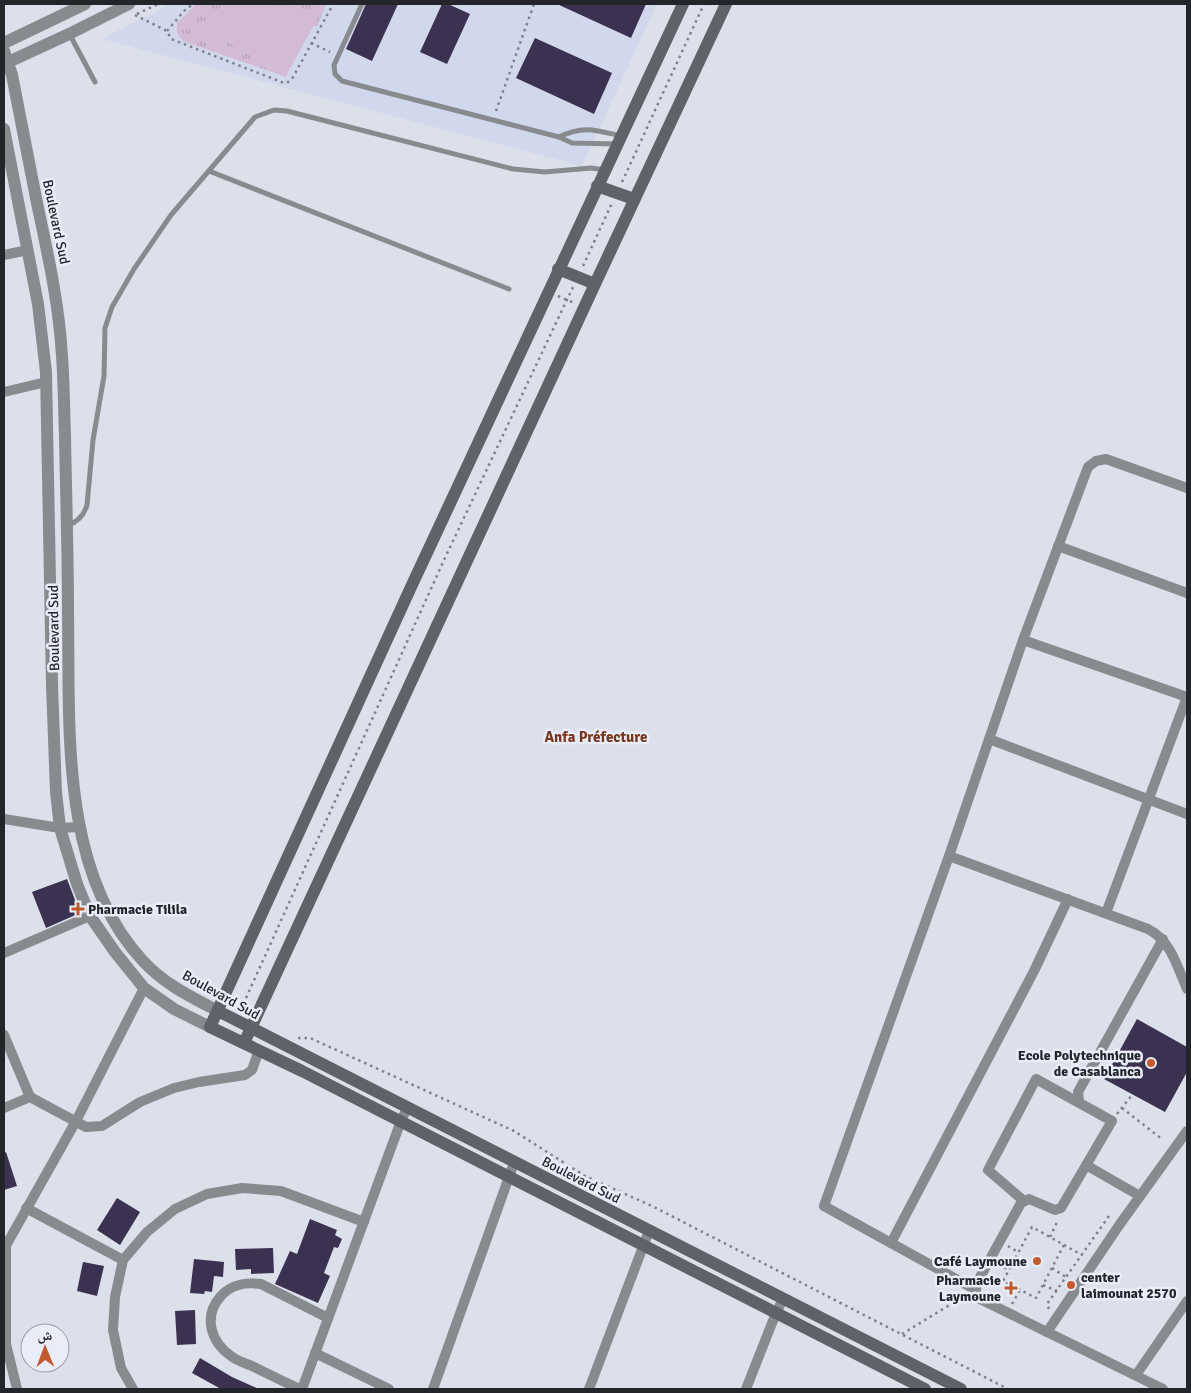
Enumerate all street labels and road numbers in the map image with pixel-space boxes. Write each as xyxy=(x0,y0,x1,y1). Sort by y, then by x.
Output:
street label: Boulevard Sud xyxy=(39,178,73,266)
street label: Boulevard Sud xyxy=(45,585,63,671)
street label: Boulevard Sud xyxy=(179,967,263,1023)
street label: Boulevard Sud xyxy=(539,1153,623,1207)

